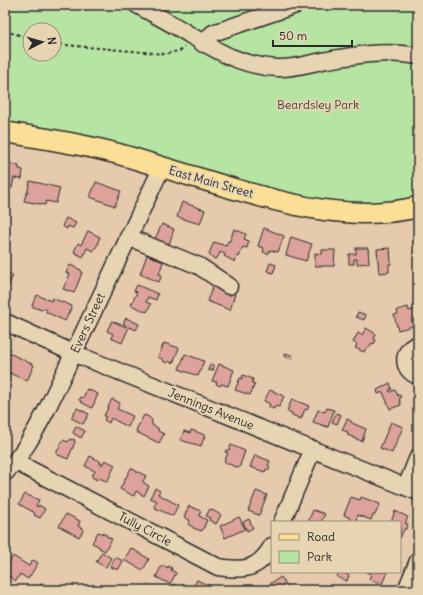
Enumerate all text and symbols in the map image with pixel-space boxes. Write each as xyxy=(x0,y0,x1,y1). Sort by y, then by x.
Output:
north arrow xyxy=(22,22,62,62)
scale bar xyxy=(273,22,352,48)
text: 50 m xyxy=(279,28,308,43)
text: N xyxy=(45,36,59,45)
park label: Beardsley Park xyxy=(277,97,359,112)
street label: East Main Street xyxy=(167,162,255,201)
street label: Evers Street xyxy=(67,290,108,355)
street label: Jennings Avenue xyxy=(166,384,256,433)
street label: Tully Circle xyxy=(116,508,174,549)
legend xyxy=(271,521,401,573)
text: Road xyxy=(307,529,335,544)
text: Park xyxy=(307,549,332,564)

